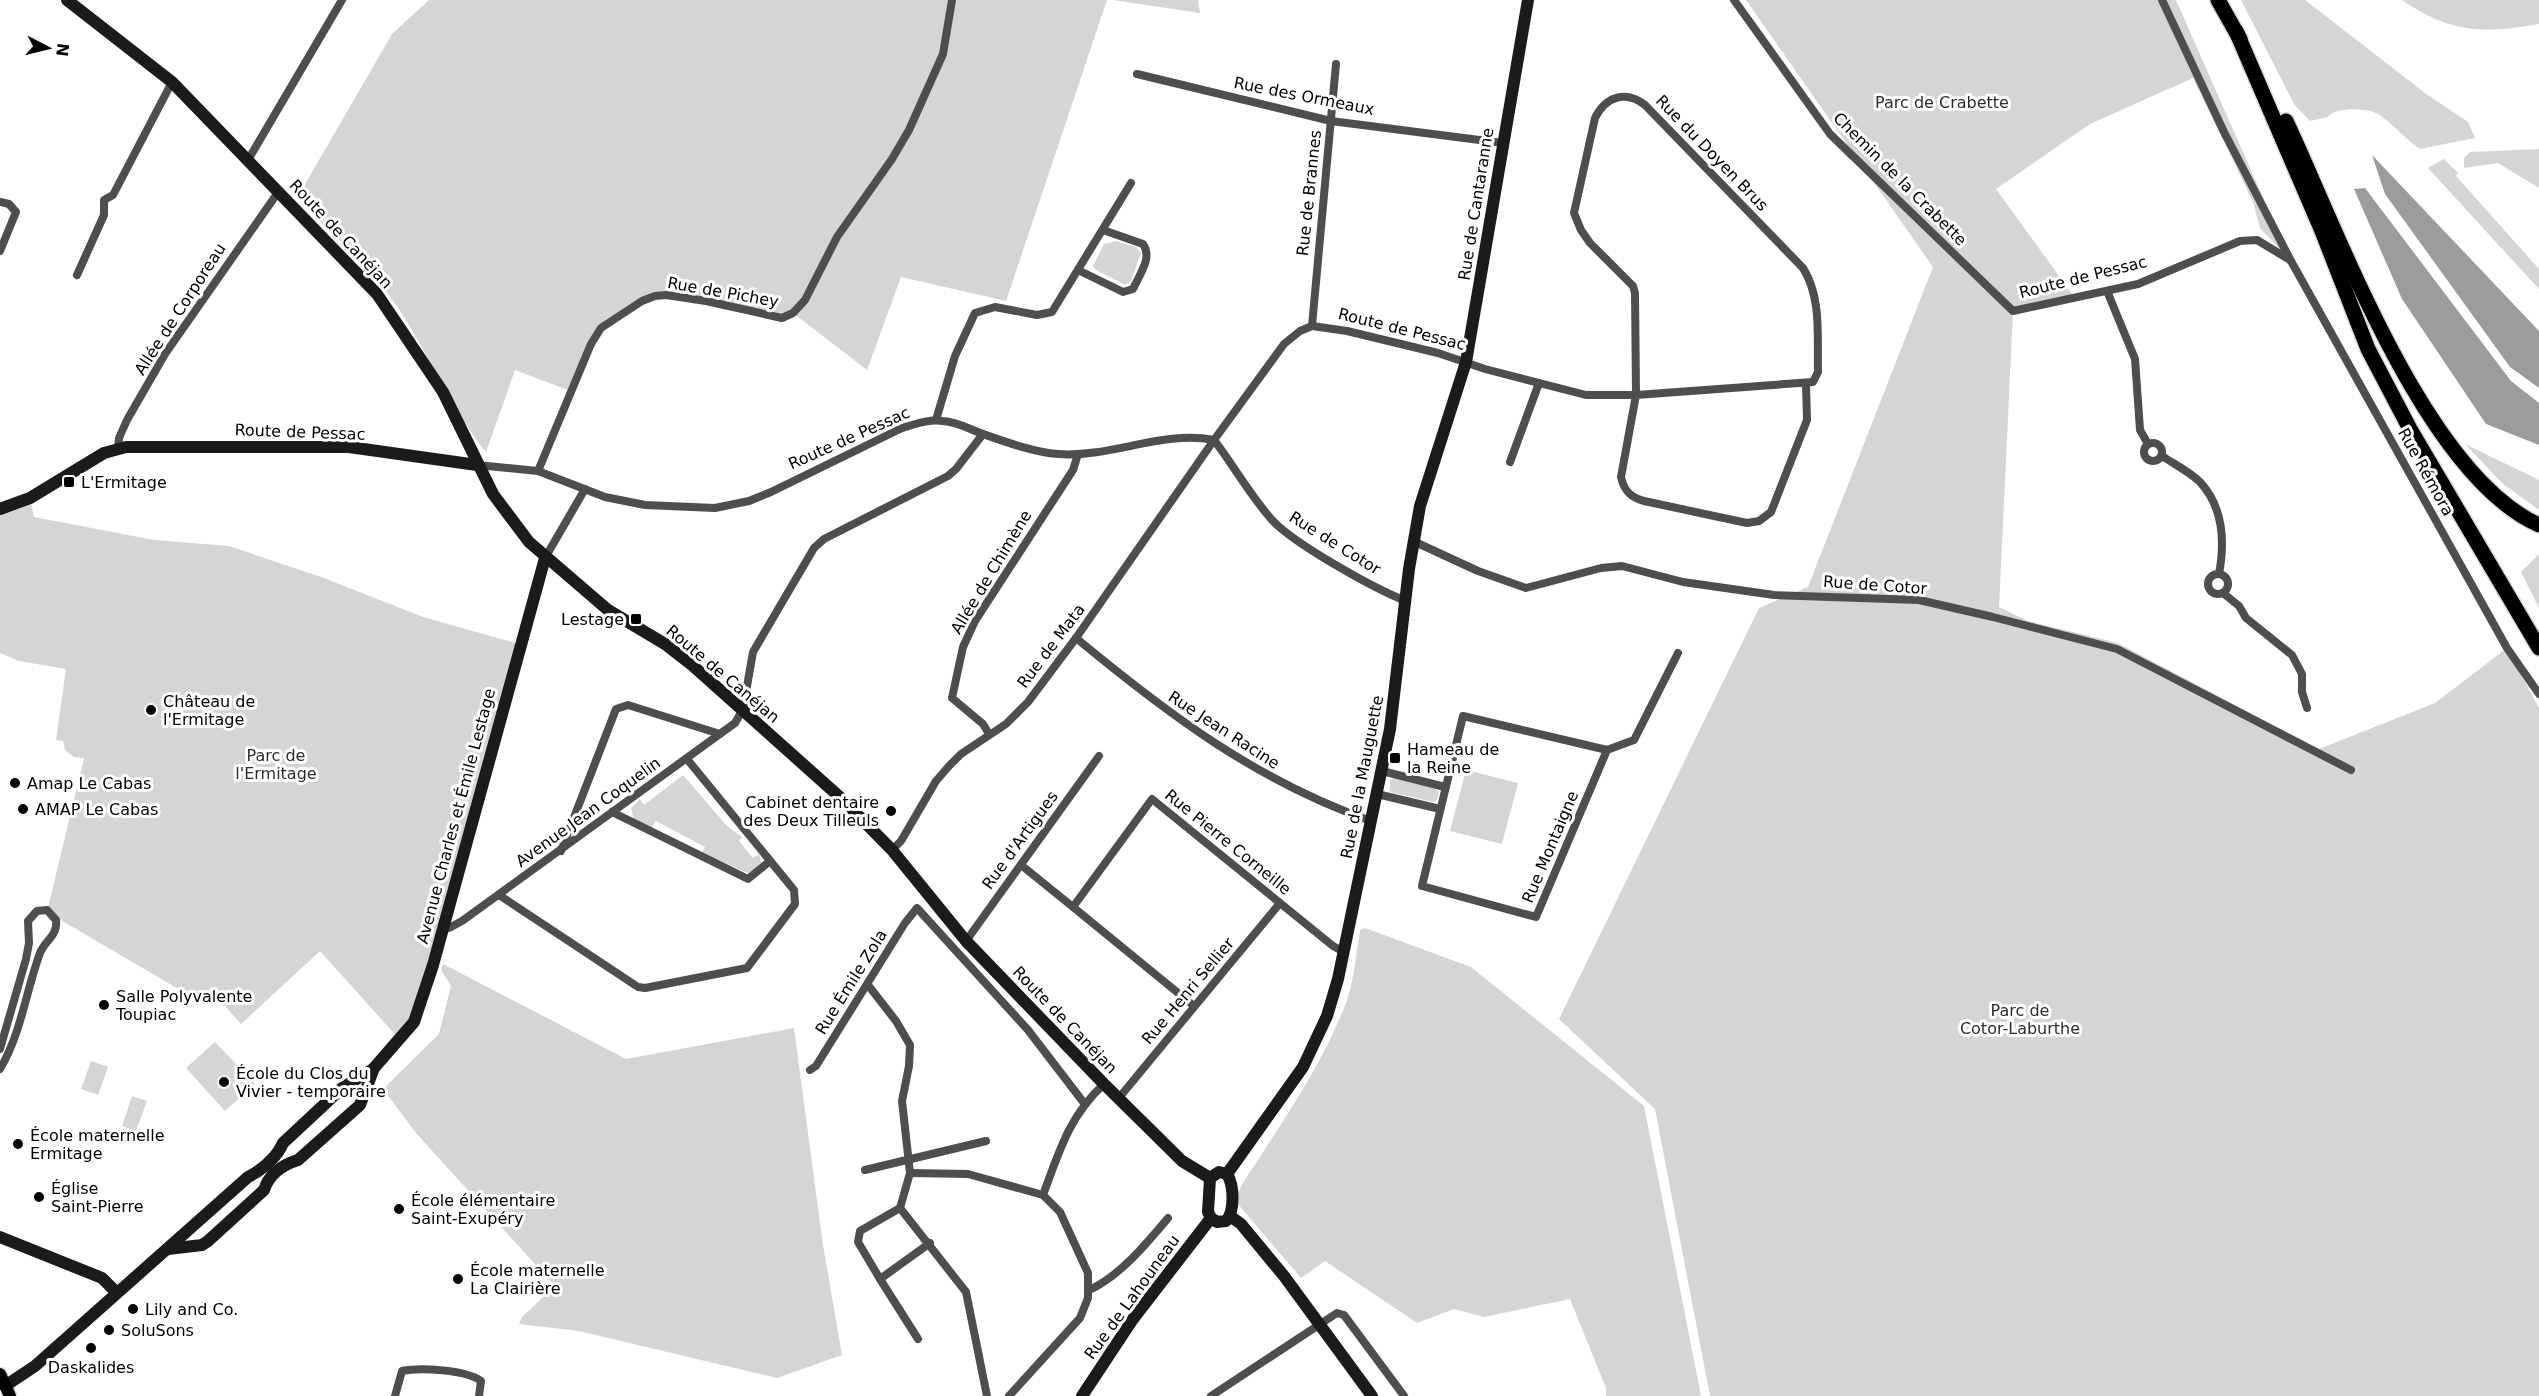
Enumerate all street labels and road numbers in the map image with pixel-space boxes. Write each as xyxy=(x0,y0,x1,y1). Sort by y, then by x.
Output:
street label: Rue des Ormeaux xyxy=(1232,73,1376,119)
street label: Rue du Doyen Brus xyxy=(1652,91,1772,215)
street label: Chemin de la Crabette xyxy=(1829,108,1971,250)
street label: Rue de Cantaranne xyxy=(1455,126,1497,282)
street label: Rue de Brannes xyxy=(1293,129,1325,257)
street label: Route de Canéjan xyxy=(286,176,396,292)
street label: Allée de Corporeau xyxy=(130,240,230,378)
street label: Route de Pessac xyxy=(2017,252,2149,302)
street label: Rue de Pichey xyxy=(666,273,780,311)
street label: Route de Pessac xyxy=(1336,304,1468,354)
street label: Route de Pessac xyxy=(785,403,913,473)
street label: Route de Pessac xyxy=(234,420,366,444)
street label: Rue Rémora xyxy=(2394,425,2458,519)
street label: Allée de Chimène xyxy=(947,507,1035,637)
street label: Rue de Cotor xyxy=(1286,507,1385,579)
street label: Rue de Cotor xyxy=(1822,572,1928,598)
street label: Rue de Mata xyxy=(1013,600,1089,692)
street label: Route de Canéjan xyxy=(663,621,783,727)
street label: Avenue Charles et Émile Lestage xyxy=(413,686,499,946)
street label: Rue Jean Racine xyxy=(1165,687,1283,773)
street label: Rue de la Mauguette xyxy=(1337,694,1387,860)
street label: Avenue Jean Coquelin xyxy=(512,753,664,871)
street label: Rue Pierre Corneille xyxy=(1161,785,1295,899)
street label: Rue d'Artigues xyxy=(978,787,1062,893)
street label: Rue Montaigne xyxy=(1518,788,1582,906)
street label: Rue Émile Zola xyxy=(811,926,891,1038)
street label: Rue Henri Sellier xyxy=(1138,933,1238,1048)
street label: Route de Canéjan xyxy=(1009,962,1121,1078)
street label: Rue de Lahouneau xyxy=(1080,1231,1184,1363)

